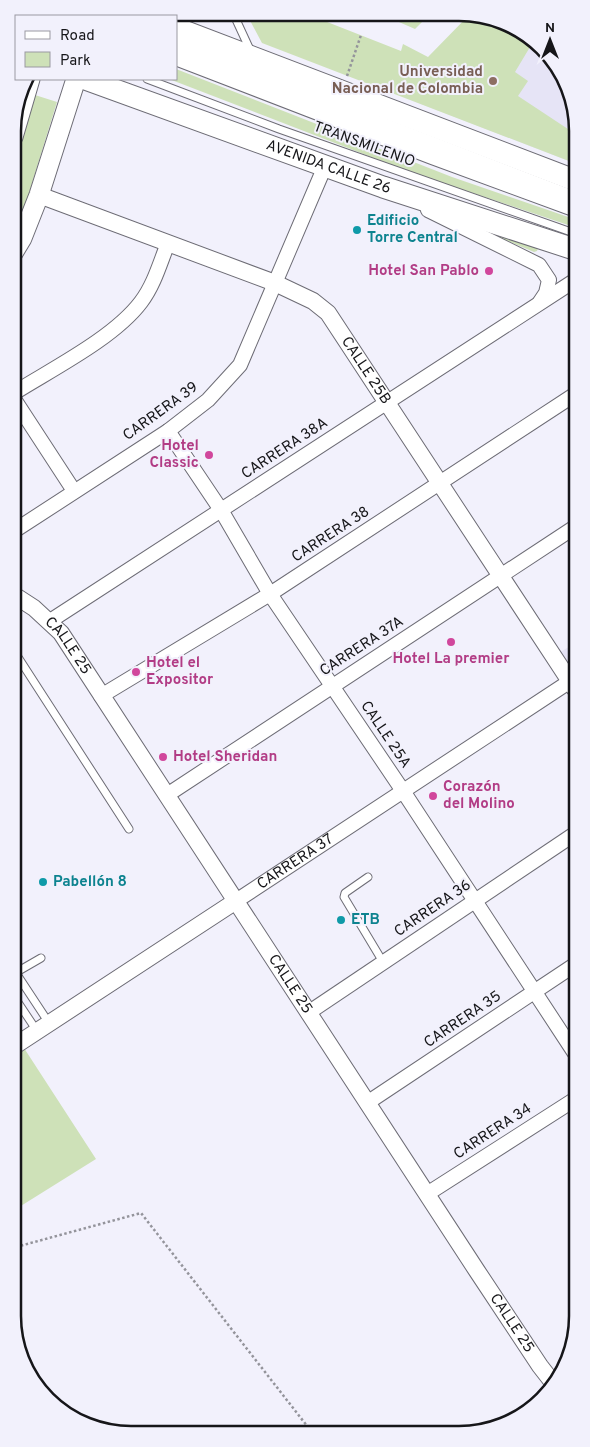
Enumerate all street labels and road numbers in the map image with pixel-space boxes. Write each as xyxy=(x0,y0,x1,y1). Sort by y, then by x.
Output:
street label: TRANSMILENIO xyxy=(311,118,417,172)
street label: AVENIDA CALLE 26 xyxy=(263,136,393,198)
street label: CALLE 25B xyxy=(337,333,395,408)
street label: CARRERA 39 xyxy=(120,378,202,446)
street label: CARRERA 38A xyxy=(238,414,332,484)
street label: CARRERA 38 xyxy=(288,503,374,567)
street label: CALLE 25 xyxy=(40,613,95,678)
street label: CARRERA 37A xyxy=(317,613,407,681)
street label: CALLE 25A xyxy=(356,698,414,772)
street label: CARRERA 37 xyxy=(253,830,337,894)
street label: CARRERA 36 xyxy=(391,876,475,942)
street label: CALLE 25 xyxy=(264,951,316,1018)
street label: CARRERA 35 xyxy=(421,987,505,1053)
street label: CARRERA 34 xyxy=(450,1100,536,1164)
street label: CALLE 25 xyxy=(485,1290,538,1356)

